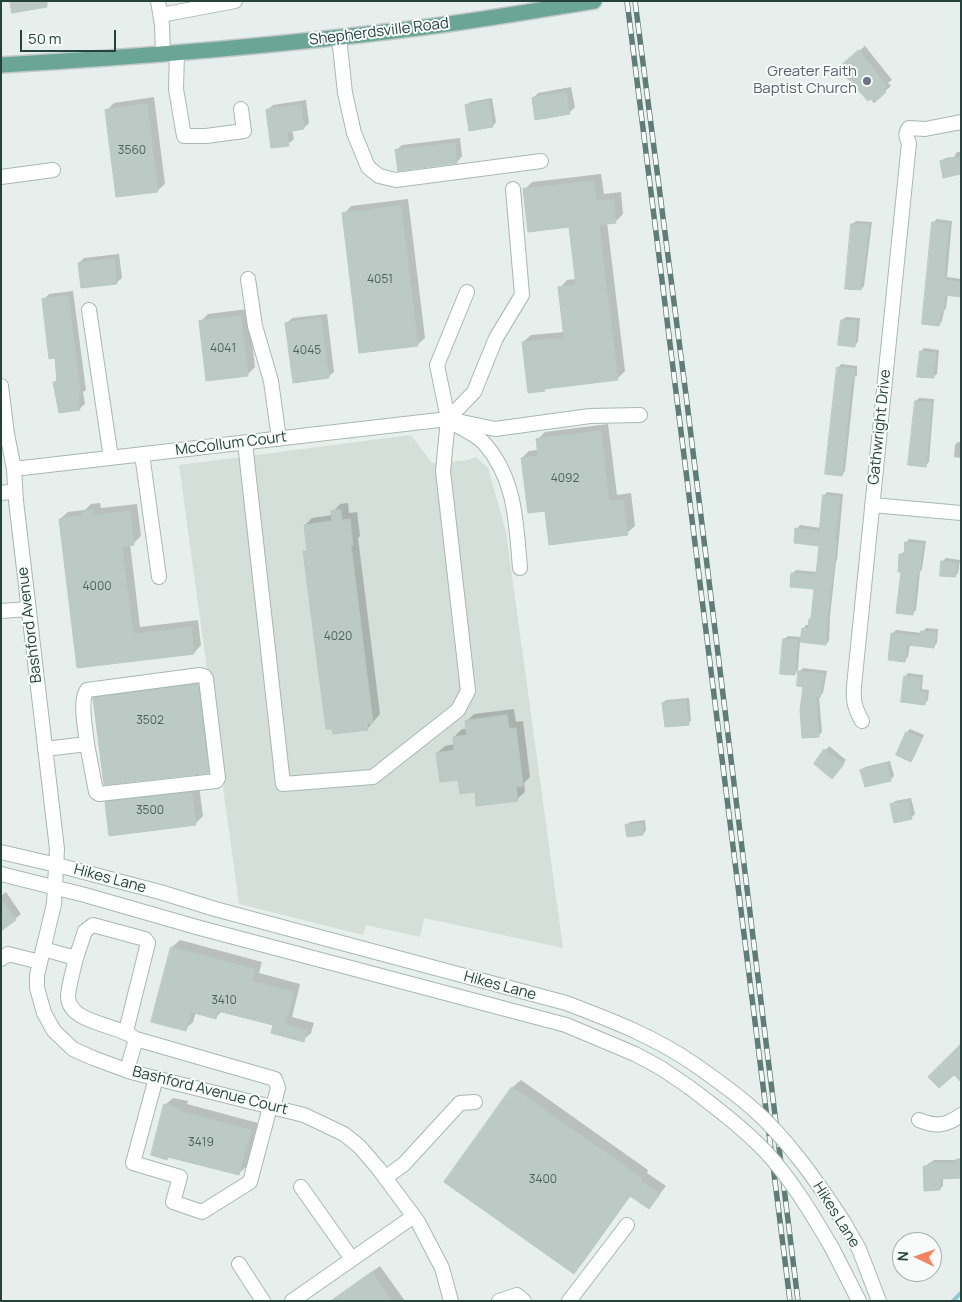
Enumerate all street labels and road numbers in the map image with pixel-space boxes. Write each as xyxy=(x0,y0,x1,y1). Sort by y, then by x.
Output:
street label: Shepherdsville Road xyxy=(308,15,450,49)
street label: Gathwright Drive xyxy=(865,368,895,486)
street label: McCollum Court xyxy=(174,428,288,460)
street label: Bashford Avenue xyxy=(14,566,46,684)
street label: Hikes Lane xyxy=(72,861,148,897)
street label: Hikes Lane xyxy=(462,968,538,1004)
street label: Bashford Avenue Court xyxy=(130,1063,290,1119)
street label: Hikes Lane xyxy=(809,1179,863,1251)

